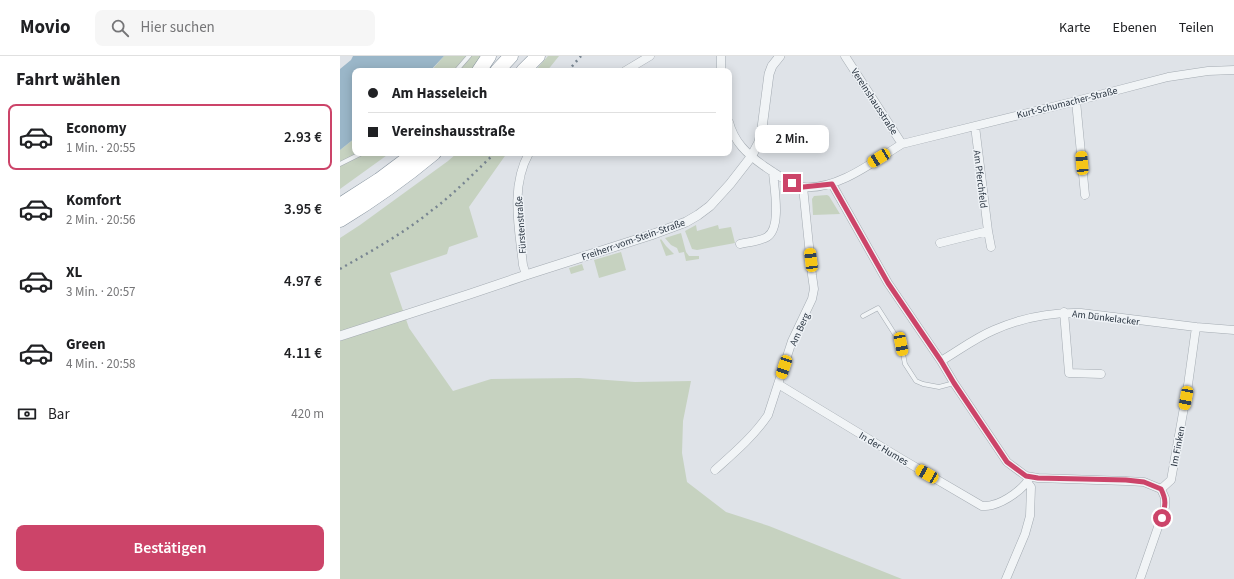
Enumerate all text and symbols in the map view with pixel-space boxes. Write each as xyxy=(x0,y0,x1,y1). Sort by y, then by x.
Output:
search box xyxy=(95,10,375,46)
text: Movio xyxy=(20,14,71,41)
icon: search xyxy=(109,17,131,39)
text: Hier suchen xyxy=(141,17,215,38)
text: Karte xyxy=(1059,18,1091,38)
text: Ebenen xyxy=(1113,18,1157,38)
text: Teilen xyxy=(1179,18,1214,38)
street label: Vereinshausstraße xyxy=(847,65,901,138)
text: Fahrt wählen xyxy=(16,67,121,92)
text: Am Hasseleich xyxy=(392,83,487,104)
street label: Kurt-Schumacher-Straße xyxy=(1015,84,1119,122)
text: Economy xyxy=(66,118,127,139)
icon: car xyxy=(18,119,54,155)
text: Vereinshausstraße xyxy=(392,121,515,142)
callout: 2 Min. xyxy=(755,125,829,153)
text: 2.93 € xyxy=(284,127,322,148)
text: 2 Min. xyxy=(775,130,809,148)
text: 1 Min. · 20:55 xyxy=(66,139,136,157)
car xyxy=(866,147,892,169)
street label: Am Pferchfeld xyxy=(969,149,991,209)
car xyxy=(1075,151,1089,175)
route end xyxy=(783,174,801,192)
text: Komfort xyxy=(66,190,121,211)
icon: car xyxy=(18,191,54,227)
street label: Fürstenstraße xyxy=(512,196,530,254)
text: 3.95 € xyxy=(284,199,322,220)
text: 2 Min. · 20:56 xyxy=(66,211,136,229)
street label: Freiherr-vom-Stein-Straße xyxy=(580,216,687,264)
car xyxy=(804,247,818,273)
text: XL xyxy=(66,262,82,283)
icon: car xyxy=(18,263,54,299)
text: 4.97 € xyxy=(284,271,322,292)
text: 3 Min. · 20:57 xyxy=(66,283,136,301)
street label: Am Dünkelacker xyxy=(1071,307,1141,329)
street label: Am Berg xyxy=(786,311,813,348)
car xyxy=(893,331,909,357)
text: Green xyxy=(66,334,106,355)
icon: car xyxy=(18,335,54,371)
text: 4.11 € xyxy=(284,343,322,364)
car xyxy=(775,354,793,380)
text: 4 Min. · 20:58 xyxy=(66,355,136,373)
car xyxy=(1178,385,1194,411)
icon: cash xyxy=(16,403,38,425)
text: Bar xyxy=(48,404,70,425)
text: 420 m xyxy=(291,405,324,423)
street label: Im Finken xyxy=(1167,425,1189,468)
street label: In der Humes xyxy=(856,429,911,469)
car xyxy=(914,463,940,485)
route start xyxy=(1153,509,1171,527)
button: Bestätigen xyxy=(16,525,324,571)

